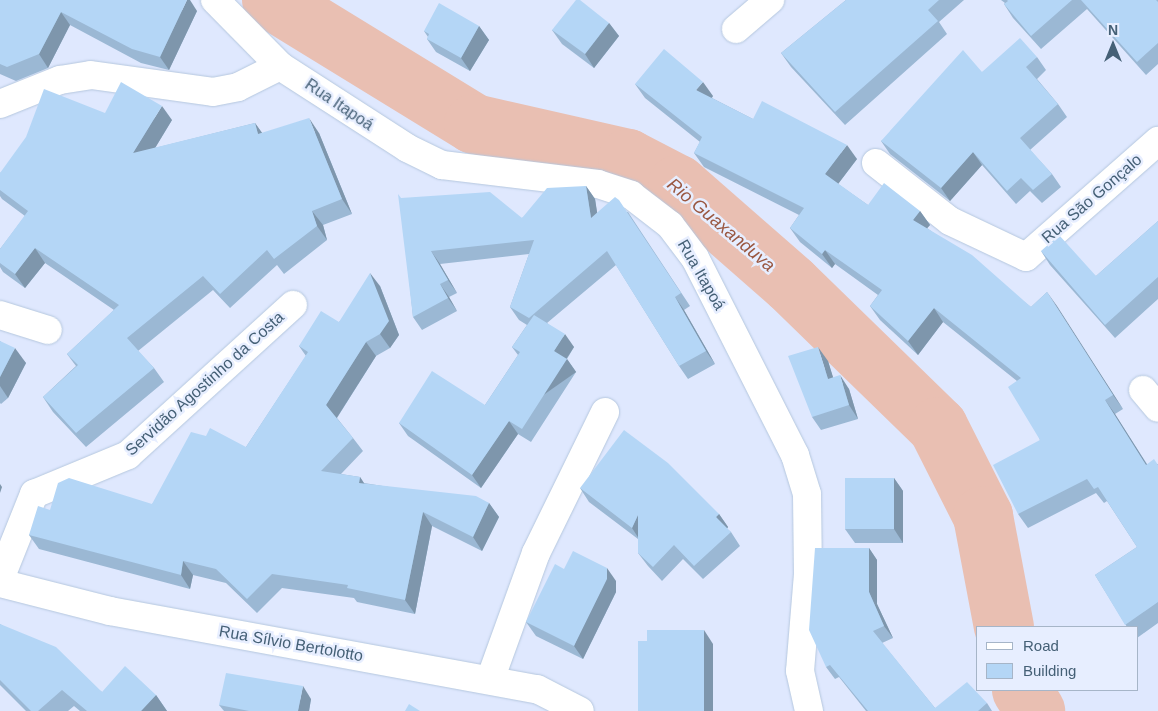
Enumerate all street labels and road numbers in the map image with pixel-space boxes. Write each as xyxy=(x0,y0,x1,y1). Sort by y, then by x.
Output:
street label: Rua Itapoá xyxy=(301,75,377,135)
street label: Rua São Gonçalo xyxy=(1038,150,1146,248)
street label: Rua Itapoá xyxy=(673,236,729,314)
street label: Servidão Agostinho da Costa xyxy=(122,308,288,460)
street label: Rua Sílvio Bertolotto xyxy=(218,622,364,666)

